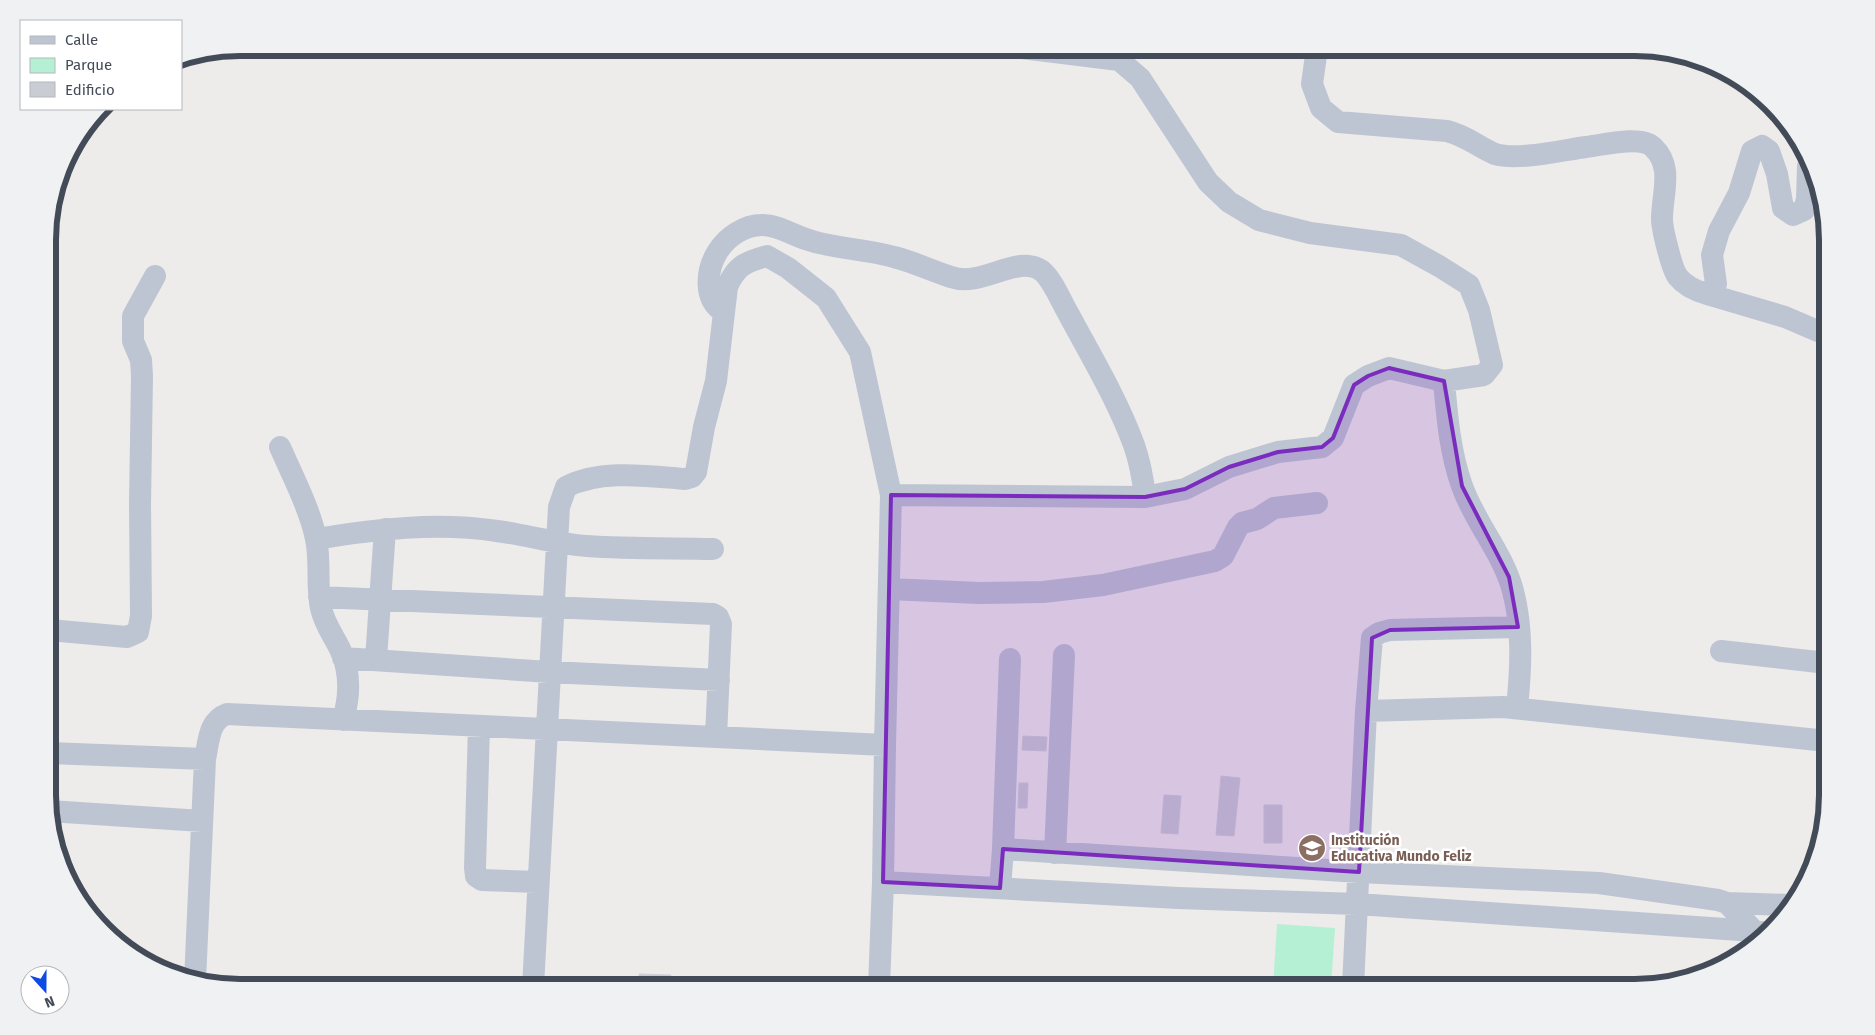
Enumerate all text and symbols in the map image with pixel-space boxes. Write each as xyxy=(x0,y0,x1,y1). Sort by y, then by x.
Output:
legend xyxy=(20,20,182,110)
text: Calle xyxy=(65,31,98,49)
text: Parque xyxy=(65,56,112,74)
text: Edificio xyxy=(65,81,115,99)
place label: Institución Educativa Mundo Feliz xyxy=(1331,832,1472,865)
school or university icon: Institución Educativa Mundo Feliz xyxy=(1297,833,1327,863)
north arrow xyxy=(20,965,70,1015)
text: N xyxy=(42,992,57,1011)

